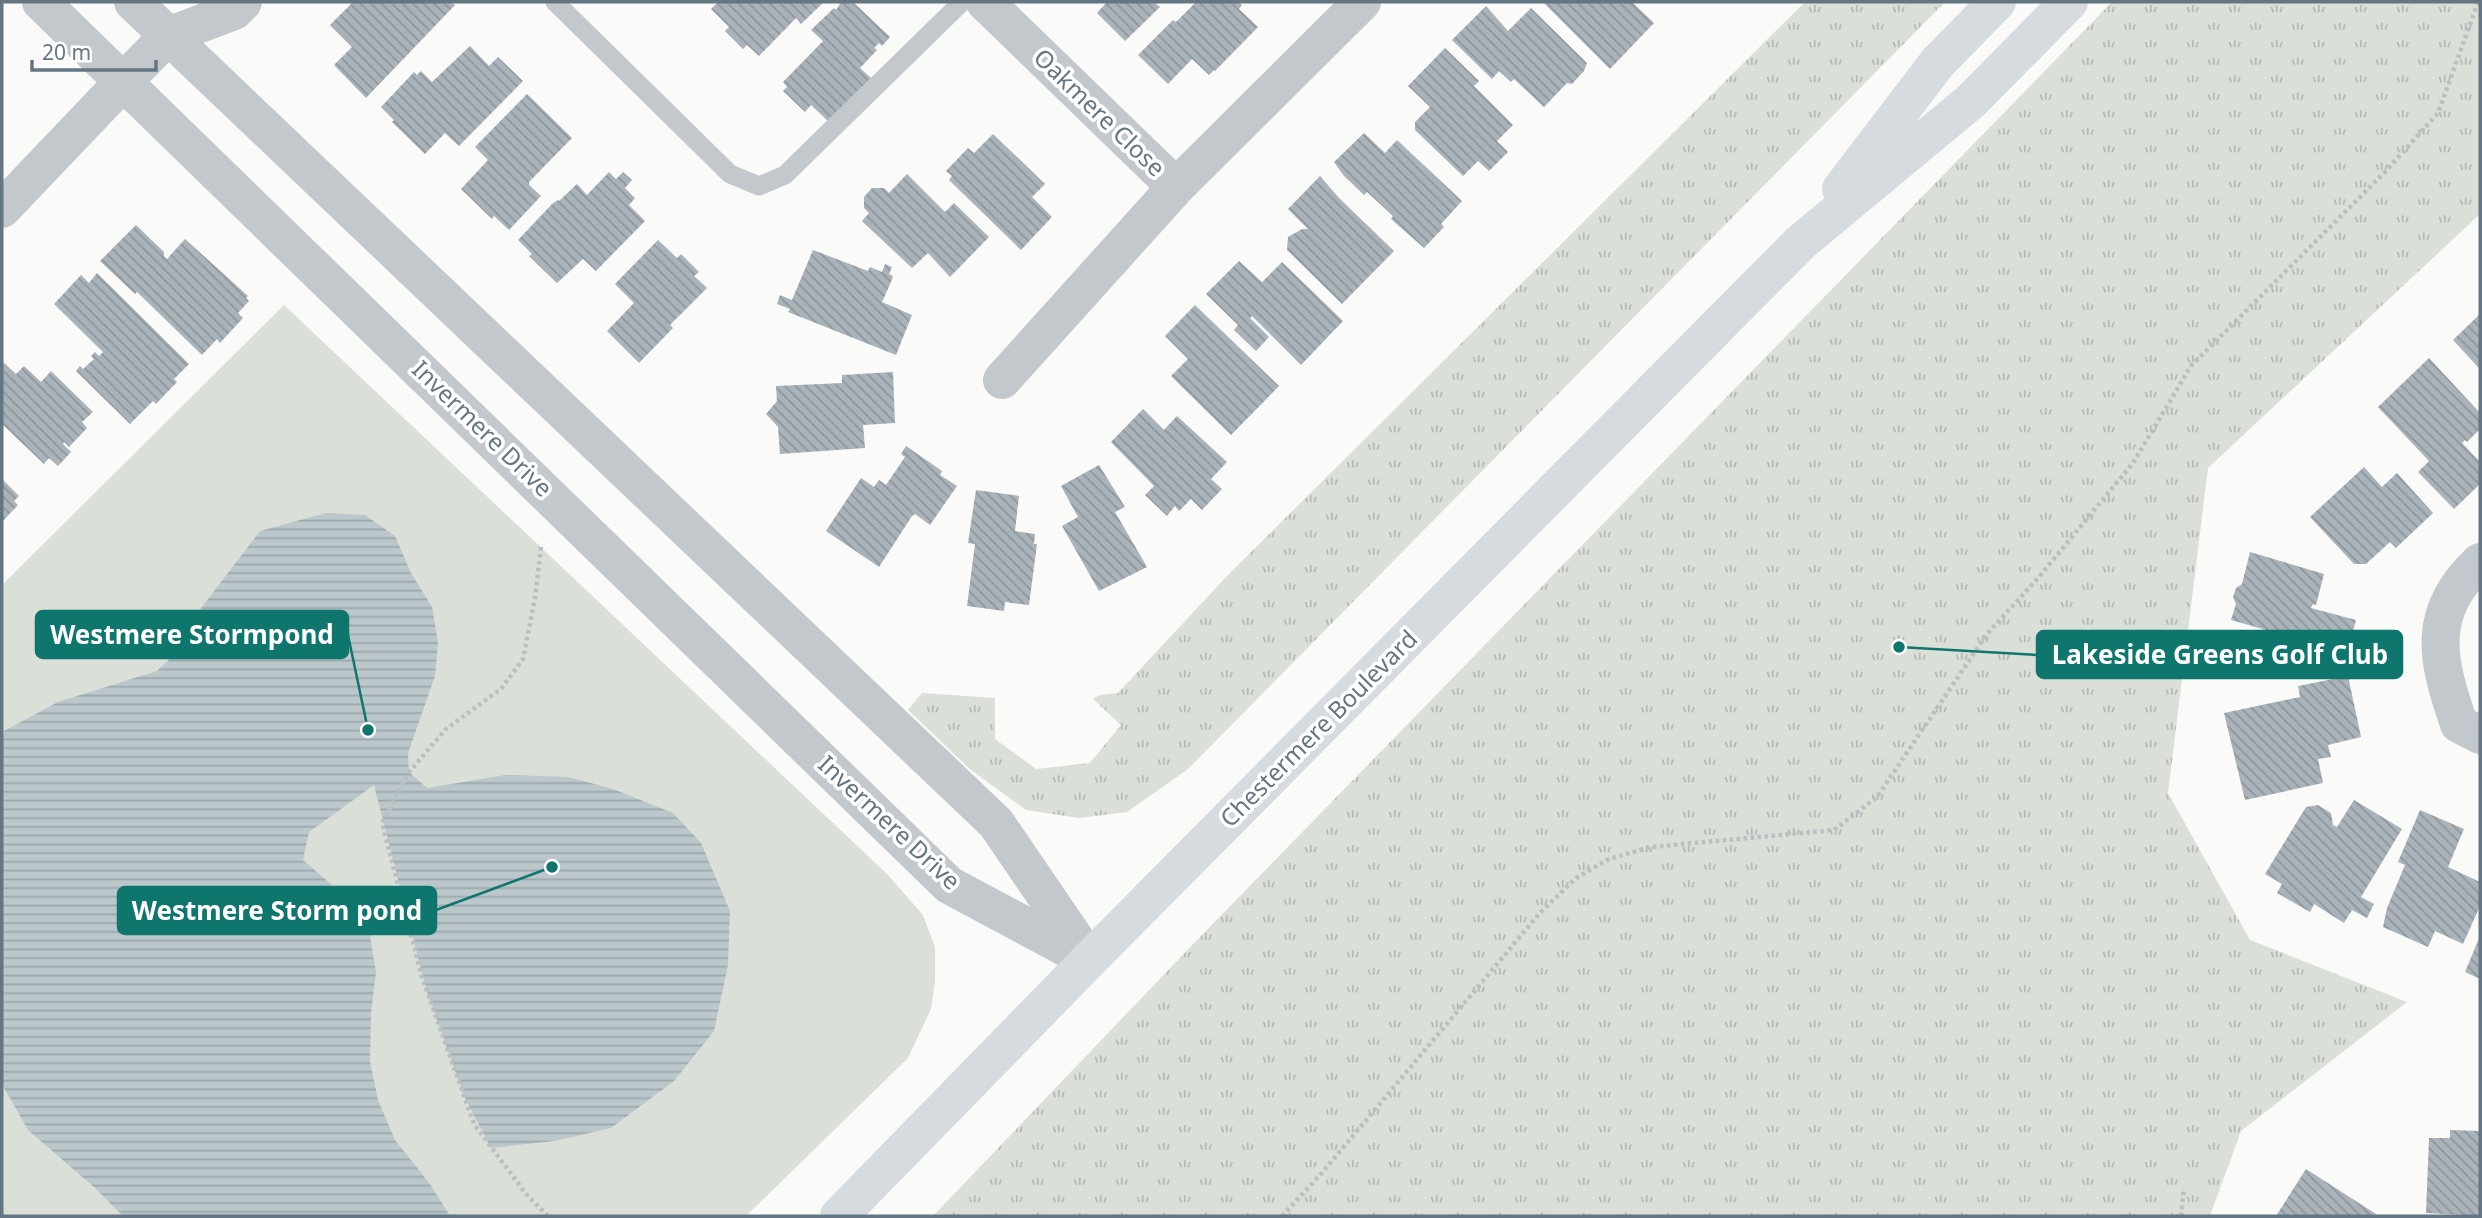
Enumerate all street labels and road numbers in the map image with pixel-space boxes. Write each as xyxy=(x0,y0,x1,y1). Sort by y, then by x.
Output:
street label: Oakmere Close xyxy=(1027,41,1173,183)
street label: Invermere Drive xyxy=(406,352,560,503)
street label: Chestermere Boulevard xyxy=(1212,622,1424,834)
street label: Invermere Drive xyxy=(812,747,968,896)

